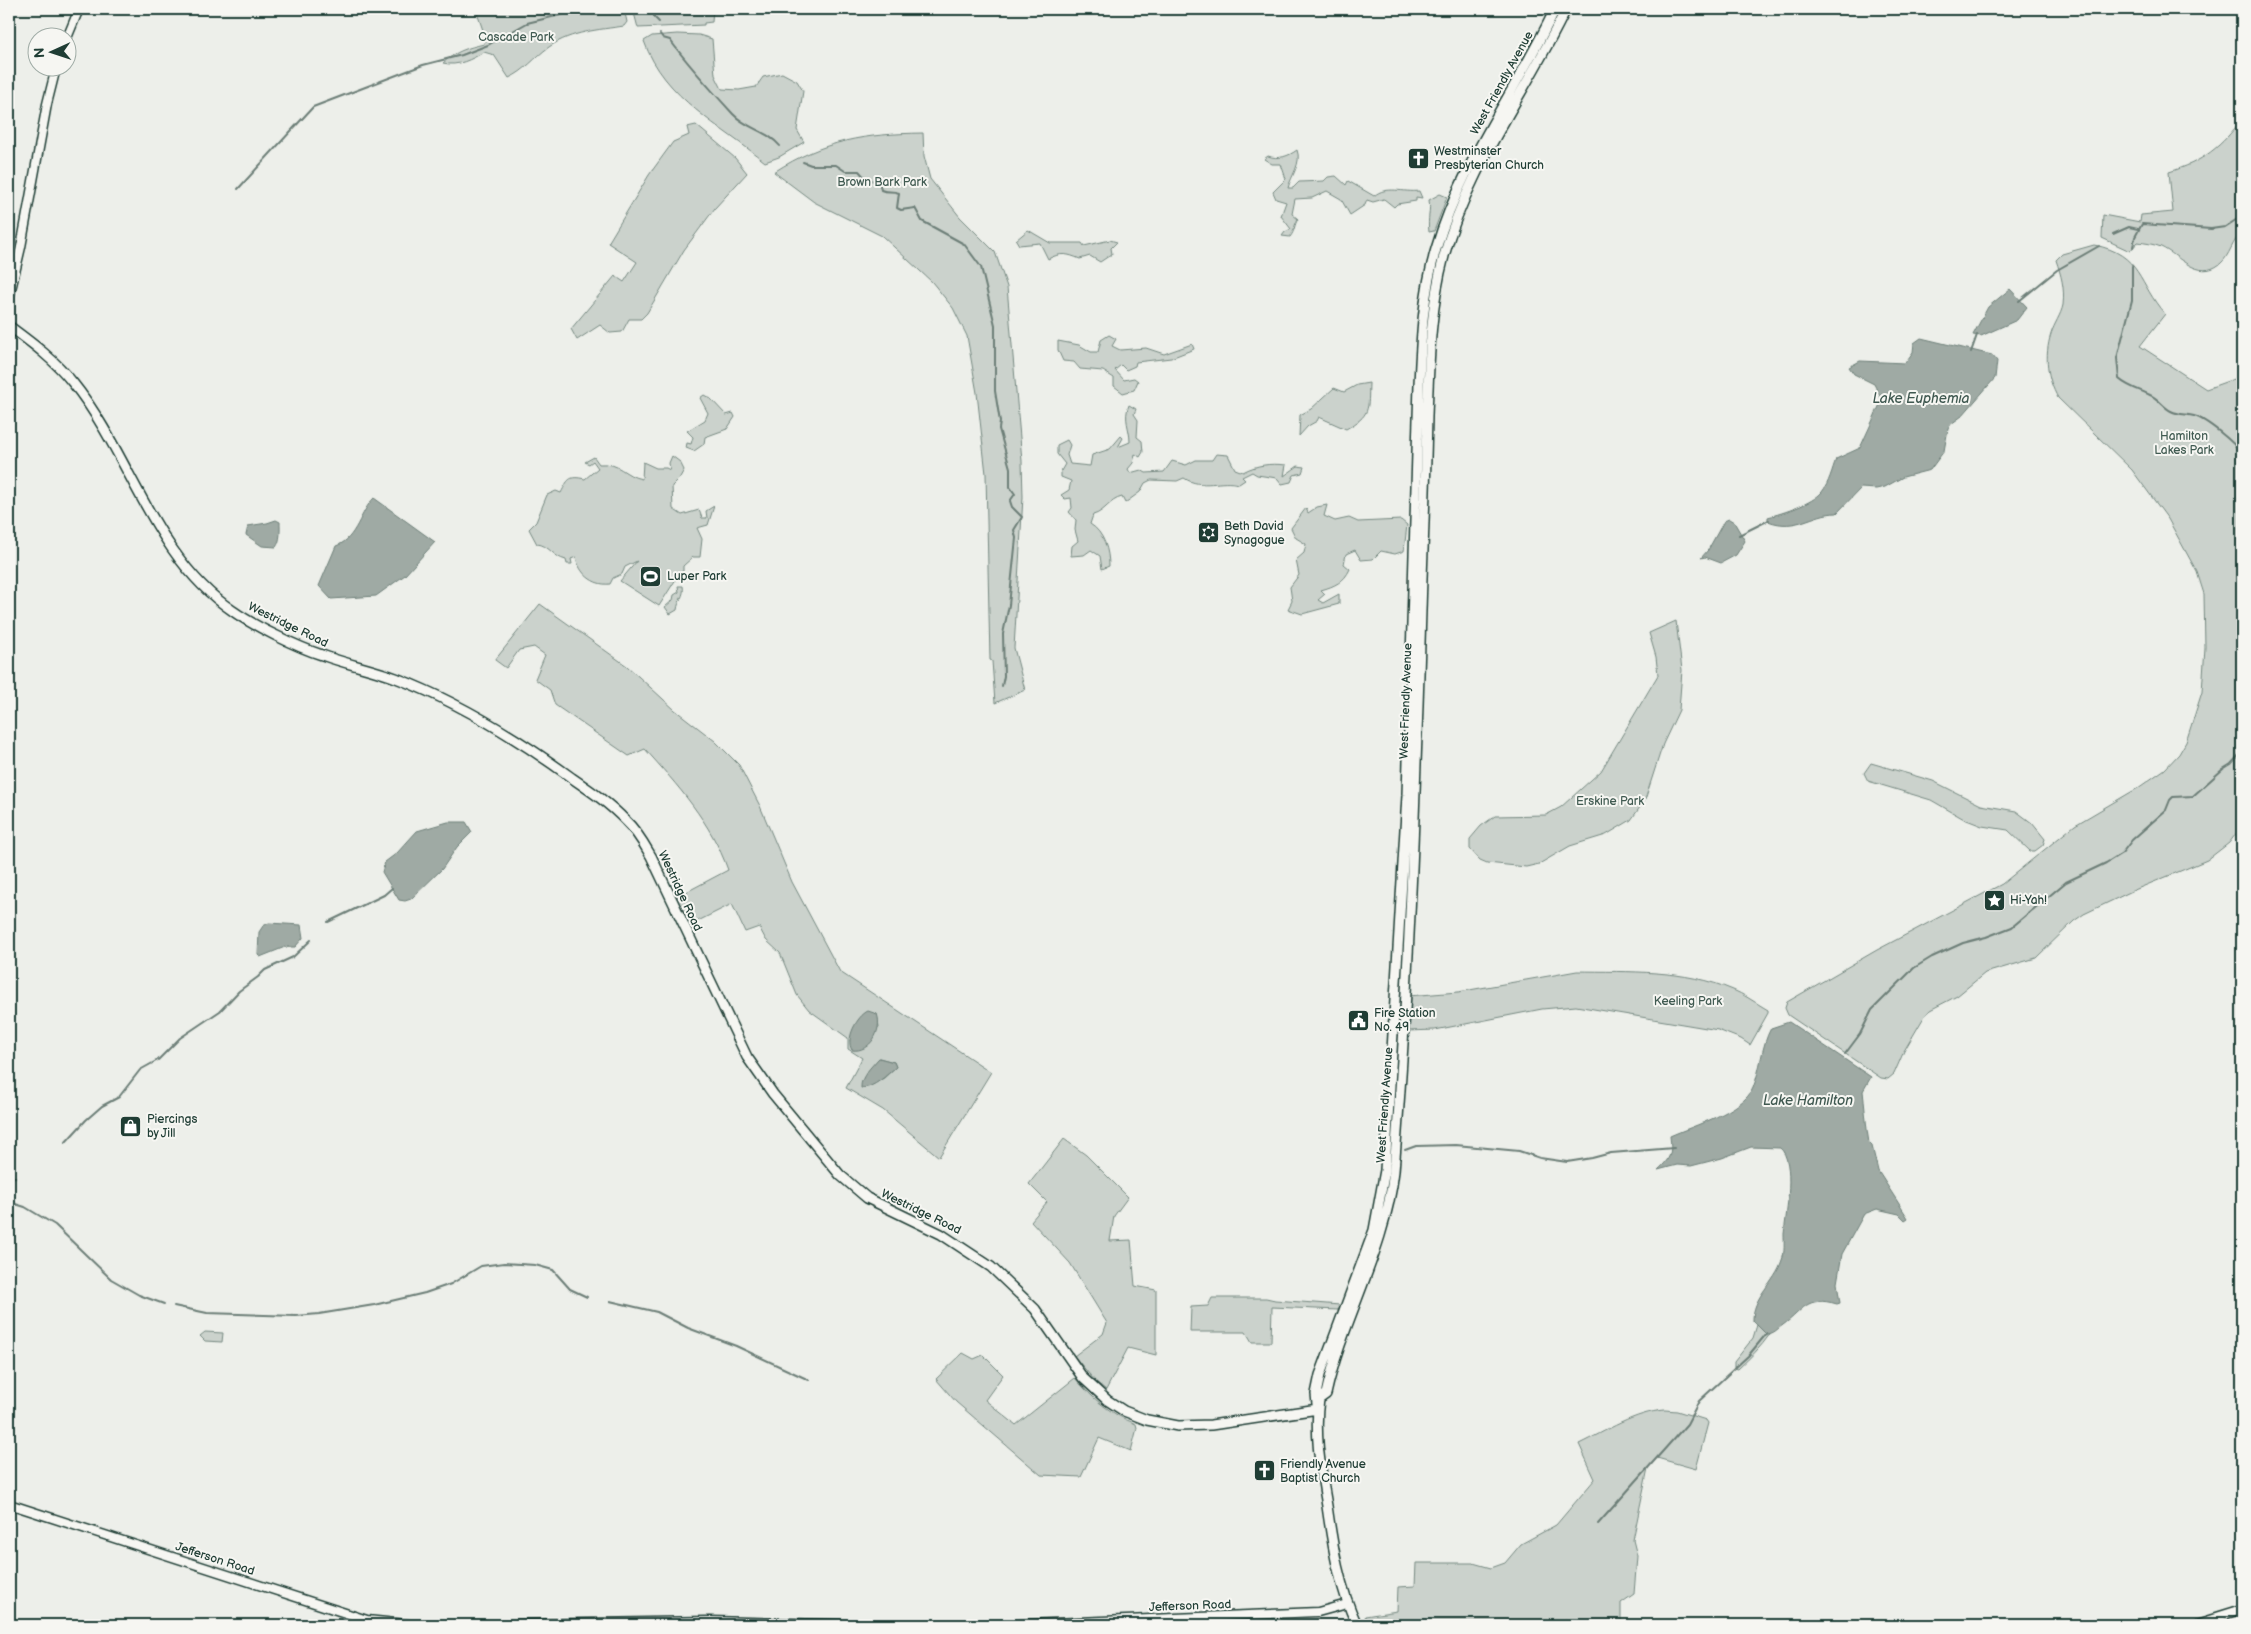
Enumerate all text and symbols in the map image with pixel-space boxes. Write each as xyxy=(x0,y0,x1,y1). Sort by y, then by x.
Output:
north arrow xyxy=(28,28,78,78)
street label: West Friendly Avenue xyxy=(1467,29,1537,137)
park label: Cascade Park xyxy=(478,30,554,45)
text: N xyxy=(31,47,48,58)
place label: Westminster Presbyterian Church xyxy=(1434,144,1544,173)
church icon: Westminster Presbyterian Church xyxy=(1406,146,1430,170)
park label: Brown Bark Park xyxy=(837,175,927,190)
water label: Lake Euphemia xyxy=(1873,390,1970,407)
park label: Hamilton Lakes Park xyxy=(2154,429,2214,458)
place label: Beth David Synagogue xyxy=(1224,519,1285,548)
synagogue icon: Beth David Synagogue xyxy=(1196,521,1220,545)
sports icon: Luper Park xyxy=(639,564,663,588)
place label: Luper Park xyxy=(667,569,726,584)
street label: Westridge Road xyxy=(245,599,331,651)
street label: West Friendly Avenue xyxy=(1396,643,1416,759)
park label: Erskine Park xyxy=(1576,794,1644,809)
street label: Westridge Road xyxy=(655,848,705,934)
place icon: Hi-Yah! xyxy=(1982,888,2006,912)
place label: Hi-Yah! xyxy=(2010,893,2047,908)
park label: Keeling Park xyxy=(1654,994,1722,1009)
place label: Fire Station No. 49 xyxy=(1374,1006,1436,1035)
public building icon: Fire Station No. 49 xyxy=(1346,1008,1370,1032)
street label: West Friendly Avenue xyxy=(1373,1047,1397,1163)
water label: Lake Hamilton xyxy=(1763,1092,1853,1109)
place label: Piercings by Jill xyxy=(147,1112,197,1141)
shop icon: Piercings by Jill xyxy=(119,1114,143,1138)
street label: Westridge Road xyxy=(878,1186,964,1238)
place label: Friendly Avenue Baptist Church xyxy=(1280,1457,1366,1486)
church icon: Friendly Avenue Baptist Church xyxy=(1252,1459,1276,1483)
street label: Jefferson Road xyxy=(173,1539,257,1579)
street label: Jefferson Road xyxy=(1149,1597,1232,1615)

